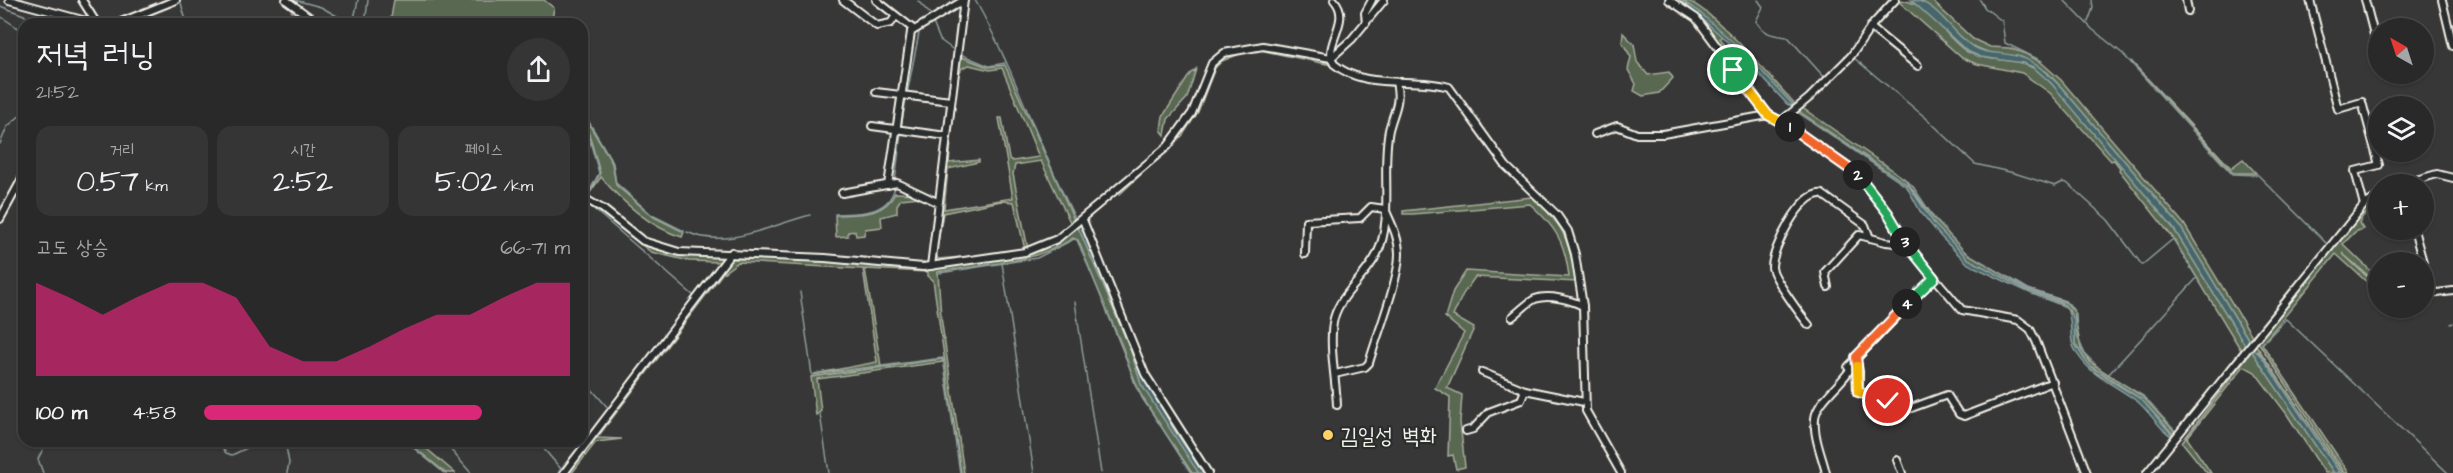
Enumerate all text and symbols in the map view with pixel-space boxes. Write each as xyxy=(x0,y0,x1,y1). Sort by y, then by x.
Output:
north arrow xyxy=(2368,18,2434,84)
map controls xyxy=(2368,18,2434,318)
text: 저녁 러닝 xyxy=(36,32,155,78)
button: share xyxy=(507,38,570,101)
pin xyxy=(1707,44,1758,95)
icon: arrive xyxy=(1716,53,1749,86)
text: 21:52 xyxy=(36,78,79,106)
button: layers xyxy=(2368,96,2434,162)
pin: 1 xyxy=(1775,112,1805,142)
text: 1 xyxy=(1789,116,1791,138)
text: 거리 xyxy=(109,139,135,161)
text: 시간 xyxy=(290,139,316,161)
text: 페이스 xyxy=(465,139,503,161)
pin: 2 xyxy=(1843,160,1873,190)
text: 0.57 xyxy=(76,161,139,203)
text: 2:52 xyxy=(273,161,333,203)
text: 5:02 xyxy=(435,161,497,203)
text: 2 xyxy=(1853,164,1863,186)
button: + xyxy=(2368,174,2434,240)
text: km xyxy=(139,175,168,197)
text: /km xyxy=(497,175,533,197)
pin: 3 xyxy=(1890,227,1920,257)
text: 3 xyxy=(1901,231,1909,253)
text: 고도 상승 xyxy=(36,234,108,262)
text: 66–71 m xyxy=(500,234,570,262)
button: − xyxy=(2368,252,2434,318)
pin: 4 xyxy=(1892,289,1922,319)
text: 4 xyxy=(1902,293,1912,315)
pin xyxy=(1862,375,1913,426)
icon: check xyxy=(1871,384,1904,417)
text: 100 m xyxy=(36,399,87,427)
text: 4:58 xyxy=(132,399,176,427)
place label: 김일성 벽화 xyxy=(1340,421,1437,452)
marker: 김일성 벽화 xyxy=(1321,428,1335,442)

